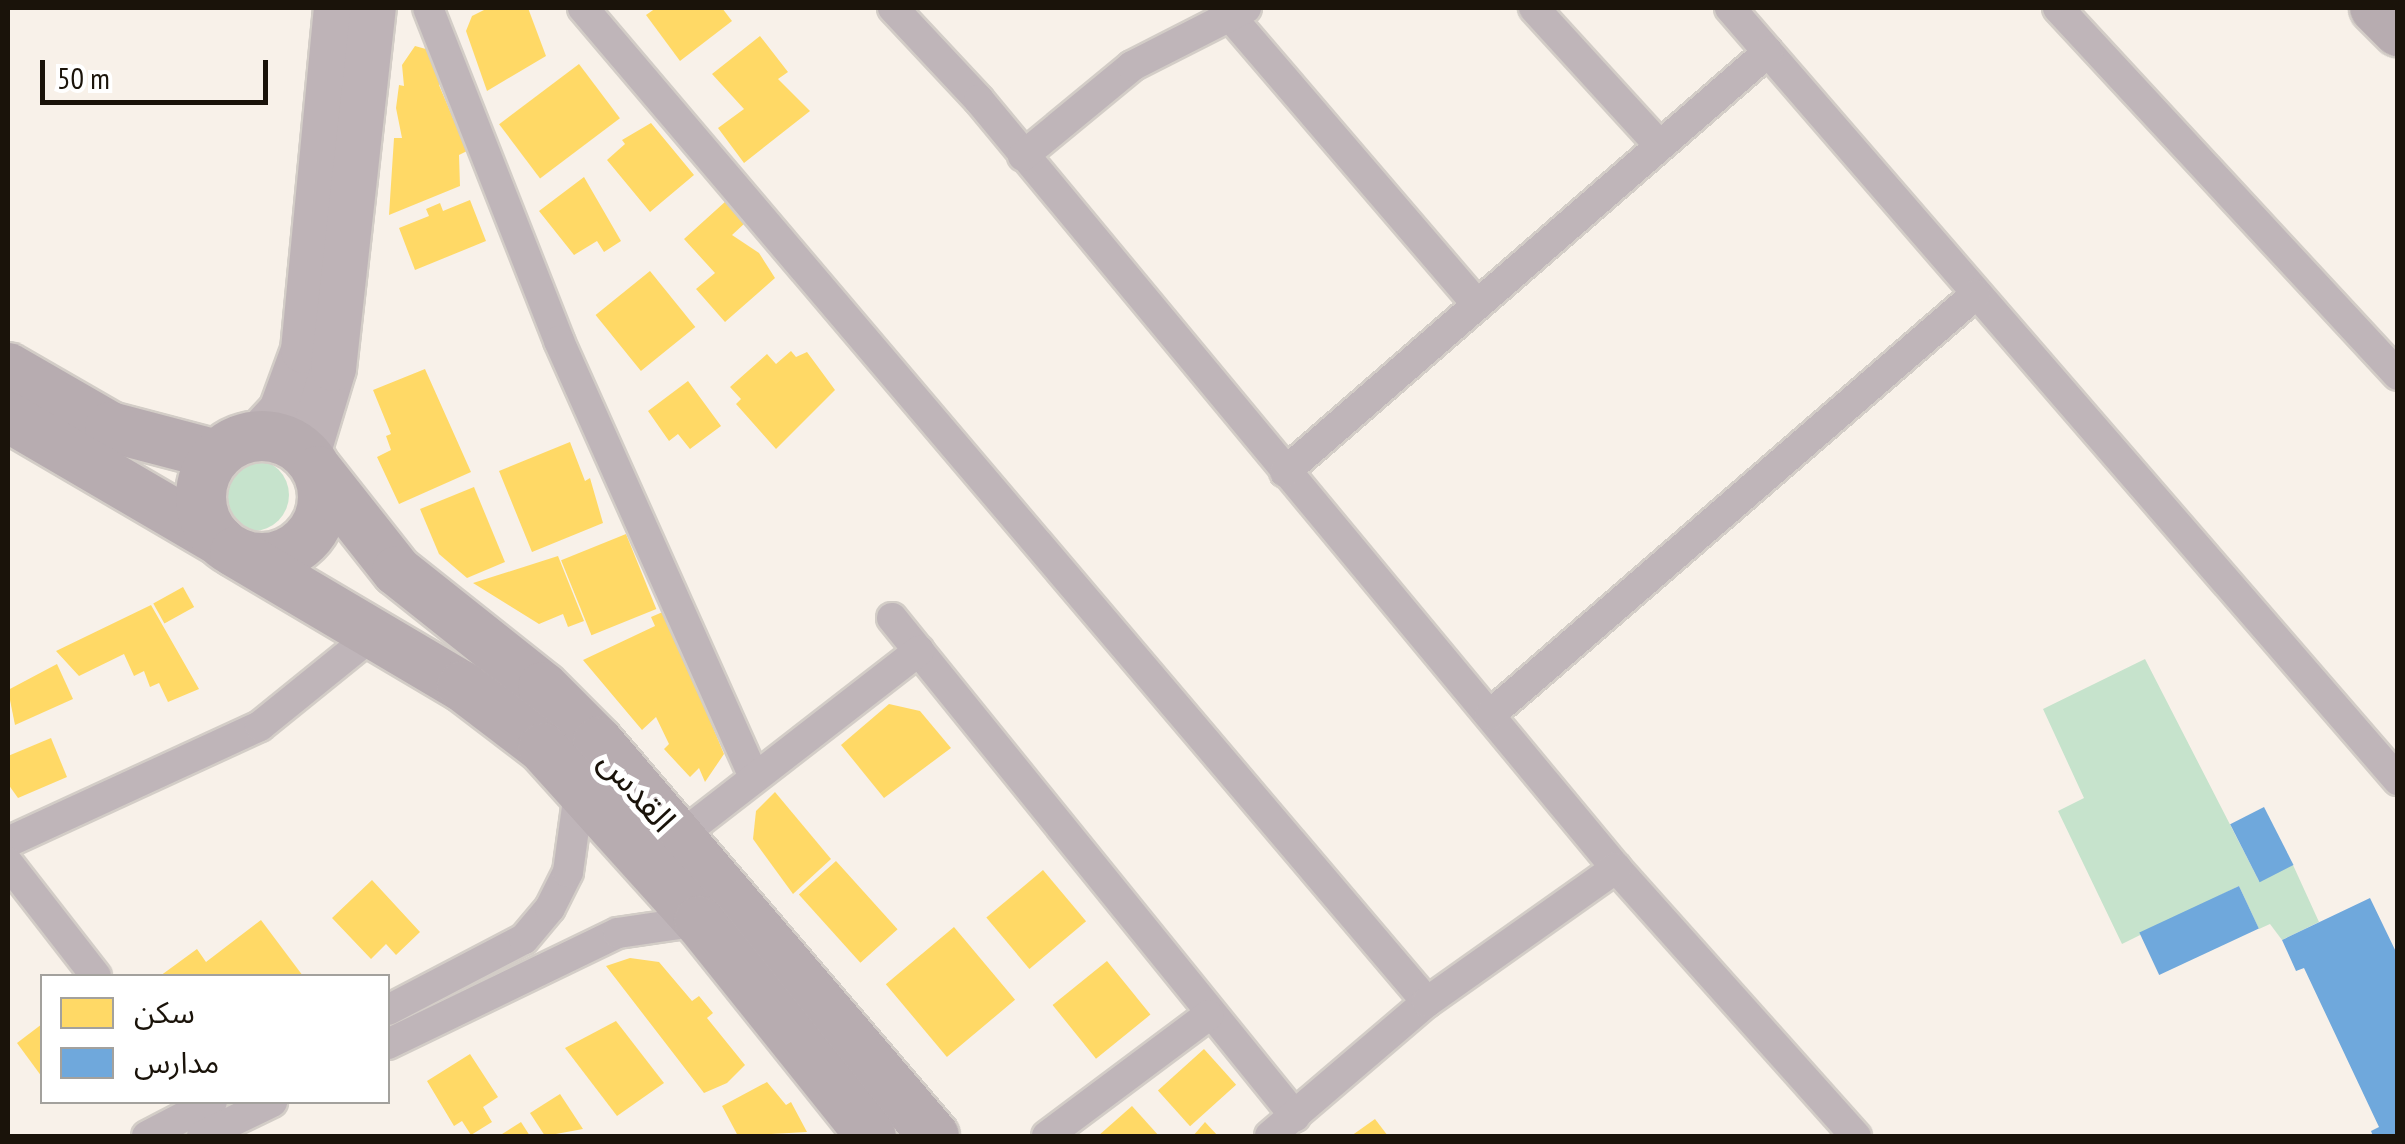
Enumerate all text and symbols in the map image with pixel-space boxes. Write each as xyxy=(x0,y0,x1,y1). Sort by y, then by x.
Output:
scale bar xyxy=(45,40,272,102)
text: 50 m xyxy=(57,58,110,97)
street label: القدس xyxy=(591,740,685,840)
legend xyxy=(40,974,390,1104)
text: سكن xyxy=(134,992,195,1031)
text: مدارس xyxy=(134,1042,219,1081)

